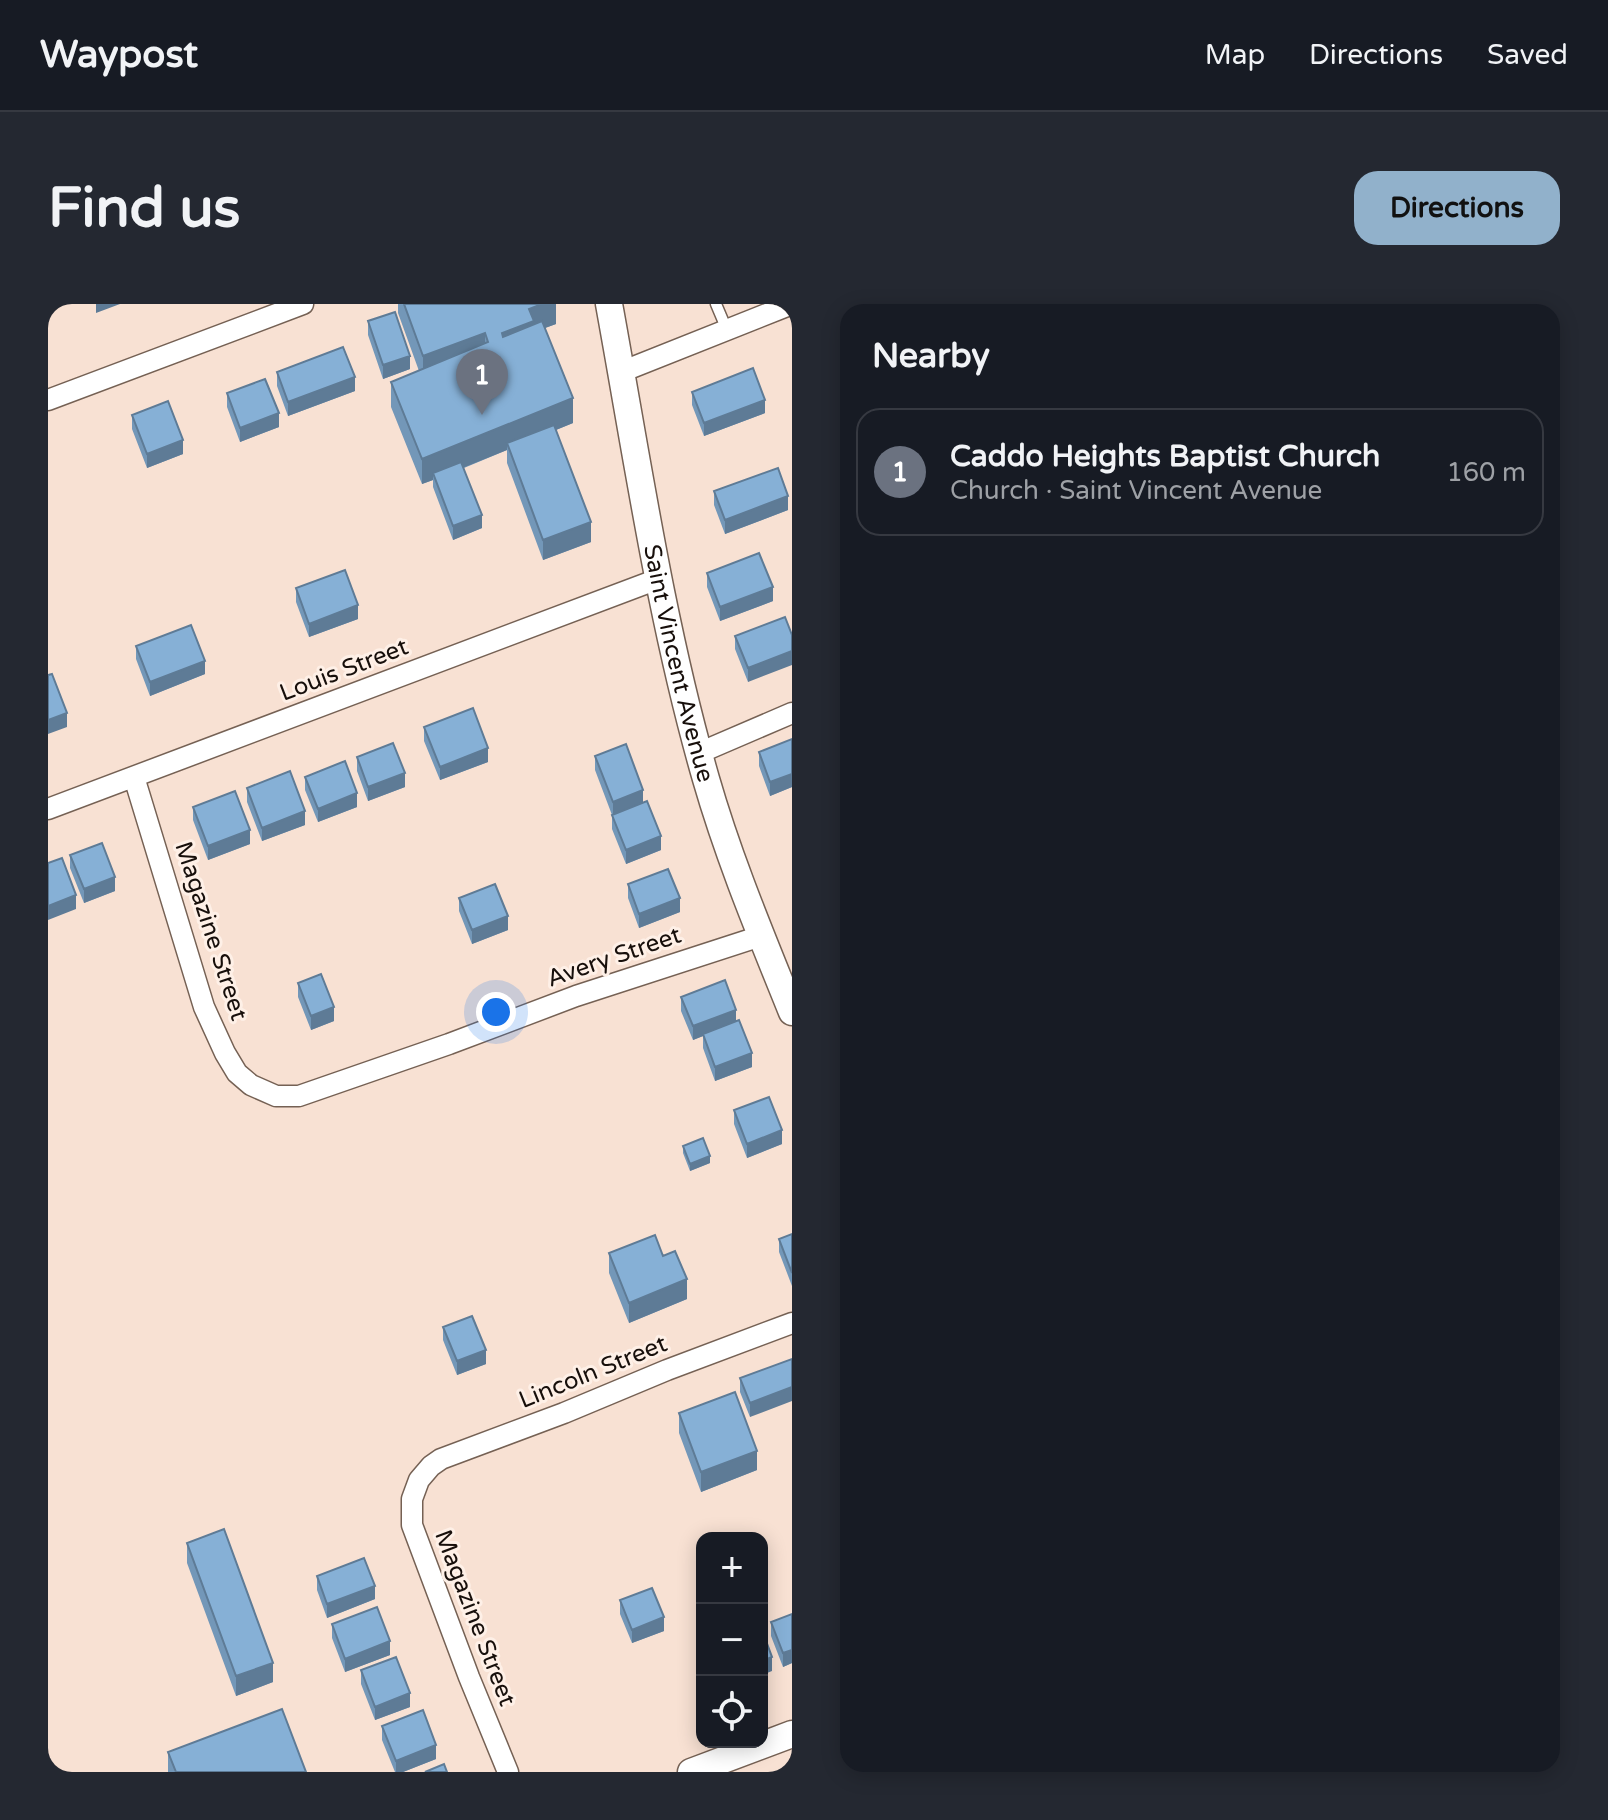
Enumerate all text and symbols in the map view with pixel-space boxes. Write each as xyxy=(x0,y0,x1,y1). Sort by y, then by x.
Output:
text: Waypost xyxy=(40,32,198,78)
text: Map xyxy=(1205,38,1265,72)
text: Directions xyxy=(1309,38,1443,72)
text: Saved xyxy=(1487,38,1568,72)
button: Directions xyxy=(1354,171,1560,245)
text: Find us xyxy=(48,175,240,242)
text: Nearby xyxy=(872,336,990,377)
pin: 1 xyxy=(456,349,508,415)
text: Caddo Heights Baptist Church xyxy=(950,438,1380,475)
text: 1 xyxy=(892,457,908,488)
text: 160 m xyxy=(1446,457,1526,488)
text: Church · Saint Vincent Avenue xyxy=(950,475,1322,506)
street label: Saint Vincent Avenue xyxy=(638,542,721,785)
street label: Louis Street xyxy=(276,632,412,708)
street label: Magazine Street xyxy=(168,838,254,1024)
street label: Avery Street xyxy=(543,920,685,994)
your location xyxy=(476,992,516,1032)
street label: Lincoln Street xyxy=(515,1329,671,1415)
street label: Magazine Street xyxy=(428,1526,522,1710)
map controls xyxy=(696,1532,768,1748)
button: + xyxy=(696,1532,768,1604)
button: − xyxy=(696,1604,768,1676)
button: locate xyxy=(696,1676,768,1748)

